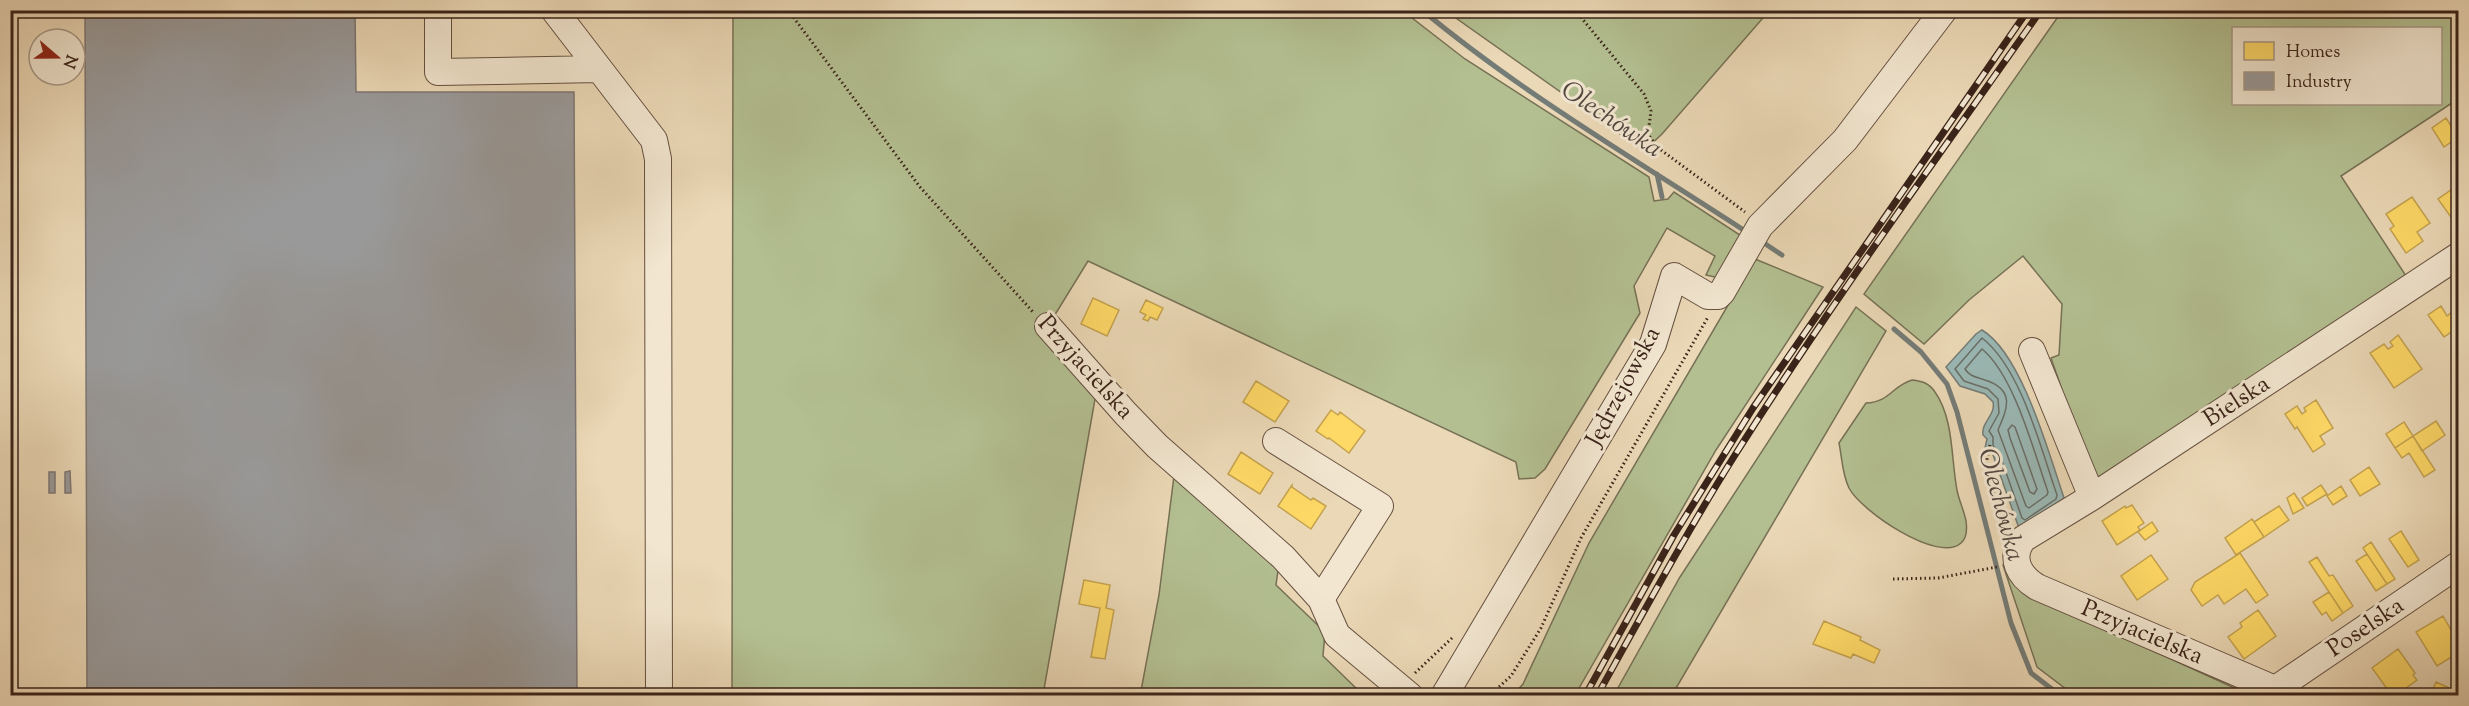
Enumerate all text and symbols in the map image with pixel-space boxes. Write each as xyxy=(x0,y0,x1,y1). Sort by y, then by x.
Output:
north arrow xyxy=(27,27,87,87)
legend xyxy=(2232,27,2442,105)
text: Homes xyxy=(2286,40,2340,66)
text: N xyxy=(56,51,82,71)
text: Industry xyxy=(2286,70,2352,96)
water label: Olechówka xyxy=(1553,72,1669,168)
street label: Przyjacielska xyxy=(1029,308,1141,428)
street label: Jędrzejowska xyxy=(1577,321,1670,455)
street label: Bielska xyxy=(2197,368,2277,436)
water label: Olechówka xyxy=(1967,445,2033,565)
street label: Poselska xyxy=(2321,590,2411,666)
street label: Przyjacielska xyxy=(2076,592,2208,674)

